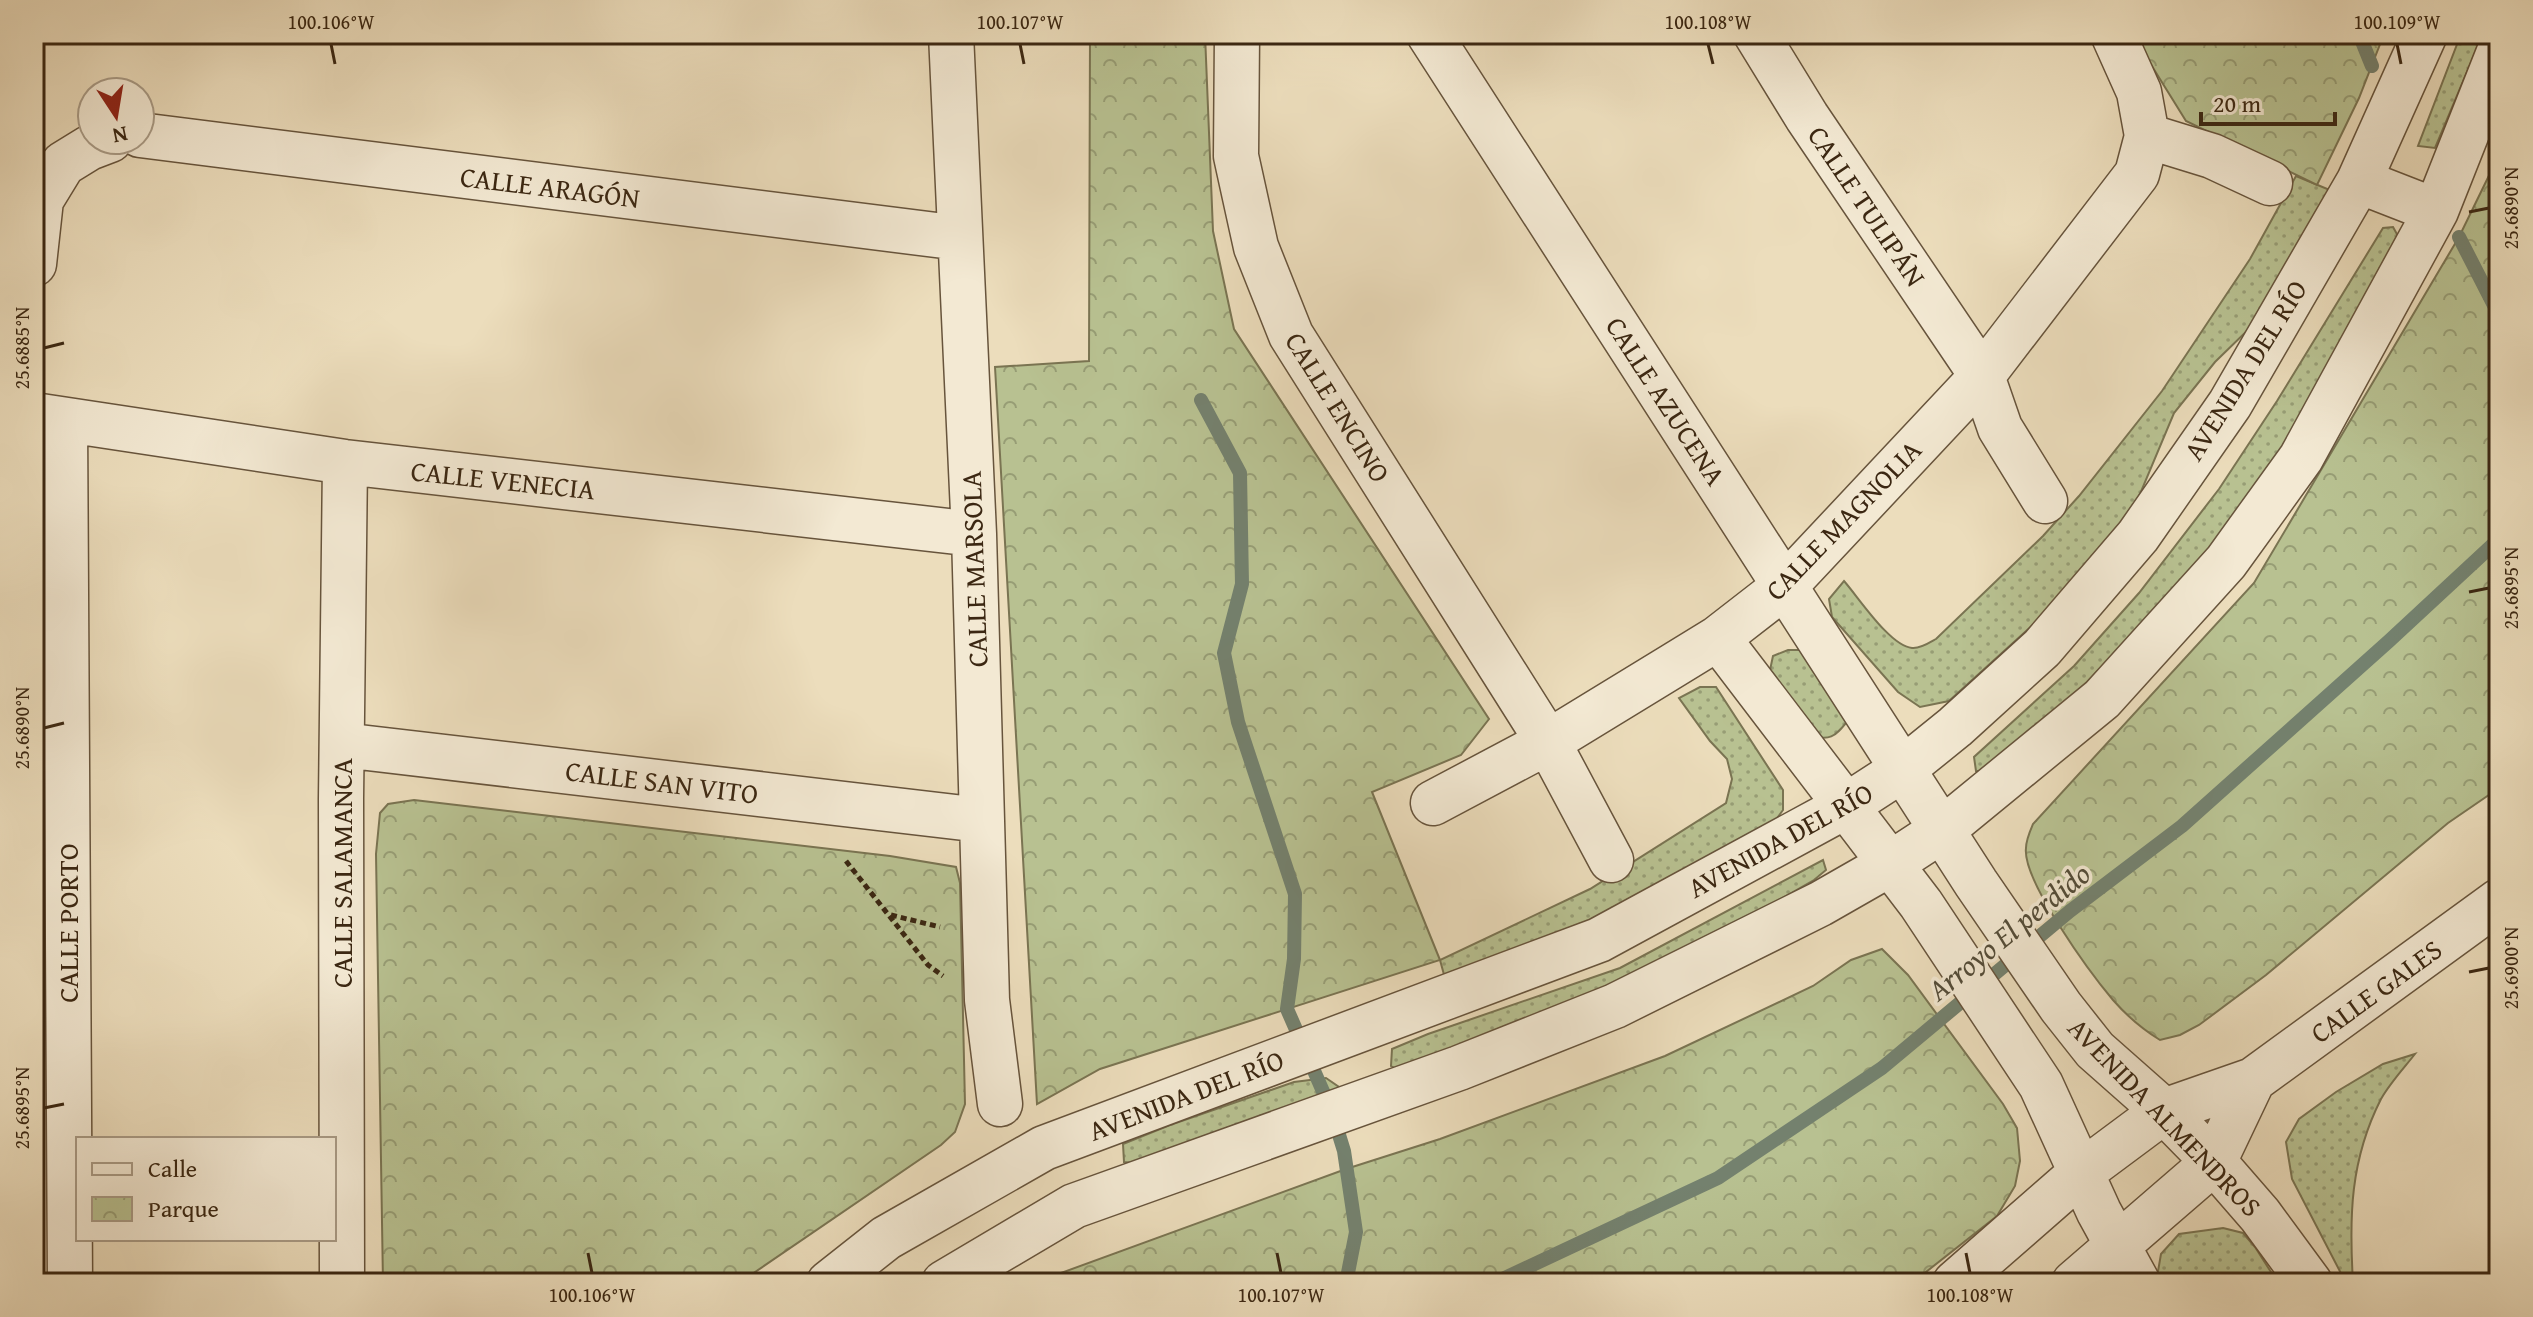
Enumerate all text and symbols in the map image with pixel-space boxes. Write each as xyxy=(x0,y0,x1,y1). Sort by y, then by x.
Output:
text: 100.106°W xyxy=(288,7,374,36)
text: 100.107°W xyxy=(977,7,1063,36)
text: 100.108°W xyxy=(1665,7,1751,36)
text: 100.109°W xyxy=(2354,7,2440,36)
north arrow xyxy=(76,76,156,156)
scale bar xyxy=(2201,76,2335,126)
text: 20 m xyxy=(2213,86,2261,121)
street label: CALLE TULIPÁN xyxy=(1798,117,1936,294)
text: N xyxy=(109,118,131,153)
street label: CALLE ARAGÓN xyxy=(458,155,642,218)
text: 25.6890°N xyxy=(2496,167,2525,249)
street label: AVENIDA DEL RÍO xyxy=(2173,271,2317,468)
text: 25.6885°N xyxy=(7,307,36,389)
street label: CALLE AZUCENA xyxy=(1596,308,1736,493)
street label: CALLE ENCINO xyxy=(1276,324,1401,490)
street label: CALLE MAGNOLIA xyxy=(1755,430,1930,609)
street label: CALLE VENECIA xyxy=(409,449,597,510)
street label: CALLE MARSOLA xyxy=(950,470,997,668)
text: 25.6895°N xyxy=(2496,547,2525,629)
text: 25.6890°N xyxy=(7,687,36,769)
street label: CALLE SAN VITO xyxy=(563,749,761,814)
street label: CALLE SALAMANCA xyxy=(321,758,362,988)
street label: AVENIDA DEL RÍO xyxy=(1680,772,1880,907)
street label: CALLE PORTO xyxy=(47,843,88,1003)
water label: Arroyo El perdido xyxy=(1917,852,2099,1011)
text: 25.6900°N xyxy=(2496,927,2525,1009)
street label: CALLE GALES xyxy=(2301,929,2450,1052)
street label: AVENIDA ALMENDROS xyxy=(2059,1008,2272,1226)
street label: AVENIDA DEL RÍO xyxy=(1082,1038,1289,1151)
text: 25.6895°N xyxy=(7,1067,36,1149)
legend xyxy=(76,1137,336,1241)
text: Calle xyxy=(148,1151,197,1186)
text: Parque xyxy=(148,1191,219,1226)
text: 100.106°W xyxy=(549,1280,635,1309)
text: 100.107°W xyxy=(1238,1280,1324,1309)
text: 100.108°W xyxy=(1927,1280,2013,1309)

